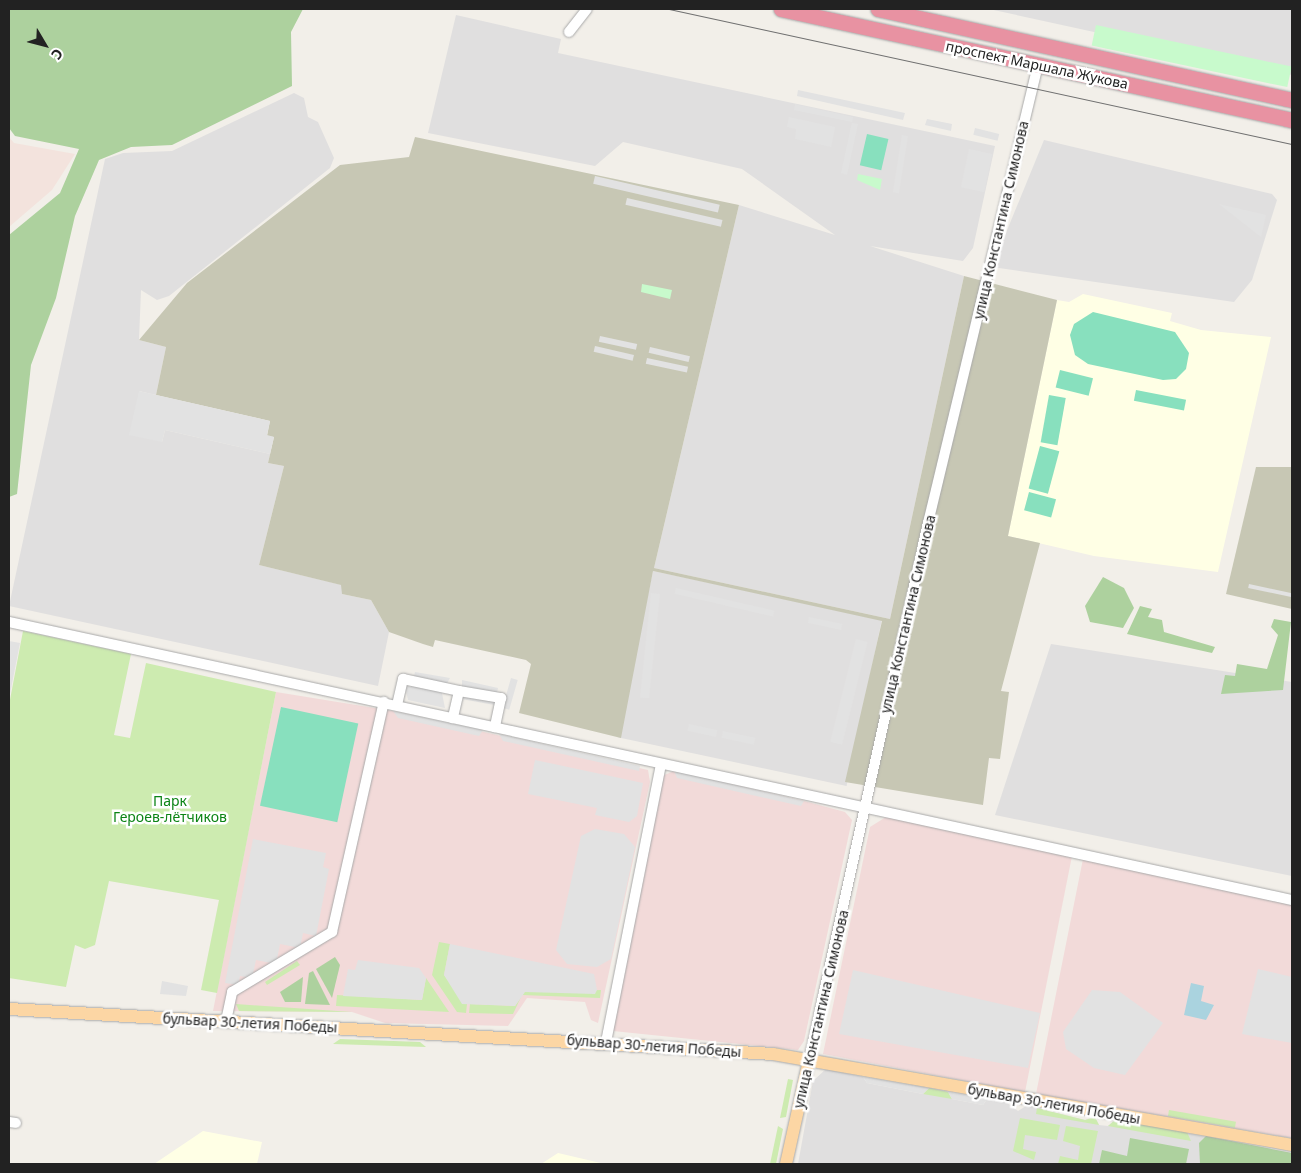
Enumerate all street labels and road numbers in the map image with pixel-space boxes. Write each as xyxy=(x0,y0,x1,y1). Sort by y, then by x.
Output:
street label: проспект Маршала Жукова xyxy=(944,37,1130,93)
street label: улица Константина Симонова xyxy=(970,119,1032,321)
street label: улица Константина Симонова xyxy=(877,513,939,715)
street label: улица Константина Симонова xyxy=(790,908,852,1110)
street label: бульвар 30-летия Победы xyxy=(162,1010,338,1036)
street label: бульвар 30-летия Победы xyxy=(566,1032,742,1060)
street label: бульвар 30-летия Победы xyxy=(966,1081,1142,1127)

